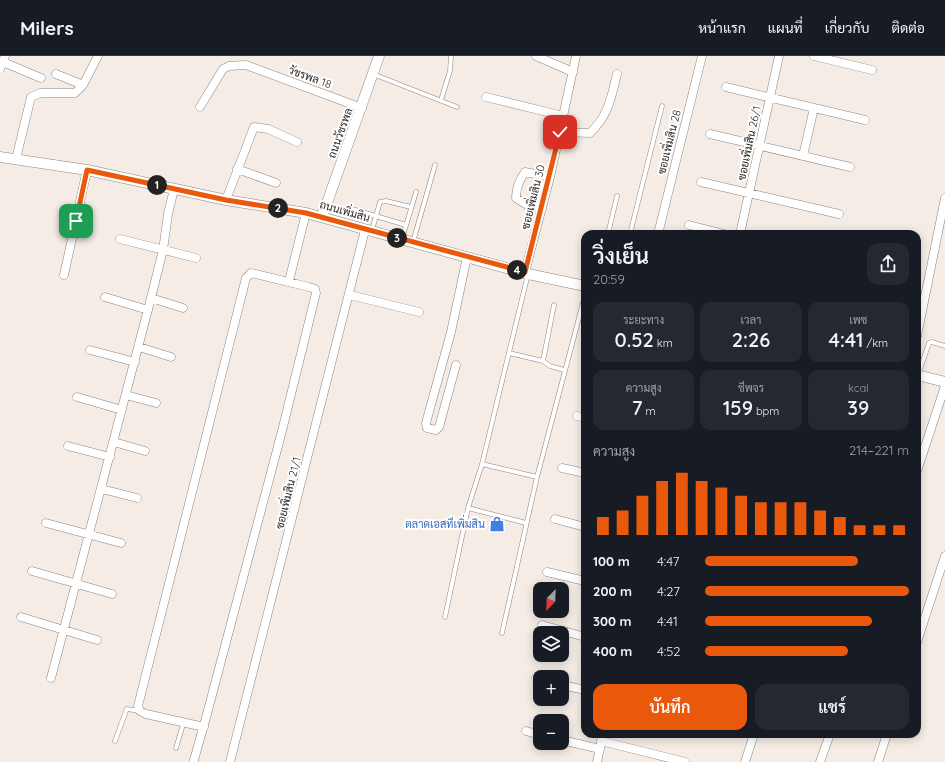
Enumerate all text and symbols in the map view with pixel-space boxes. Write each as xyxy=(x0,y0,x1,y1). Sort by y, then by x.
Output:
text: Milers xyxy=(20,16,74,40)
text: หน้าแรก xyxy=(698,19,746,37)
text: แผนที่ xyxy=(768,19,803,37)
text: เกี่ยวกับ xyxy=(825,19,869,37)
text: ติดต่อ xyxy=(891,19,925,37)
street label: วัชรพล 18 xyxy=(286,63,334,91)
street label: ซอยเพิ่มสิน 26/1 xyxy=(731,104,764,182)
street label: ถนนวัชรพล xyxy=(324,106,356,160)
street label: ซอยเพิ่มสิน 28 xyxy=(651,107,684,176)
pin xyxy=(543,115,577,149)
icon: check xyxy=(549,121,571,143)
street label: ซอยเพิ่มสิน 30 xyxy=(515,162,548,231)
pin: 1 xyxy=(147,175,167,195)
text: 1 xyxy=(155,178,159,192)
street label: ถนนเพิ่มสิน xyxy=(318,194,373,225)
pin: 2 xyxy=(268,198,288,218)
text: 2 xyxy=(275,201,281,215)
pin xyxy=(59,204,93,238)
icon: arrive xyxy=(65,210,87,232)
pin: 3 xyxy=(387,228,407,248)
text: 3 xyxy=(394,231,400,245)
text: วิ่งเย็น xyxy=(593,242,649,270)
button: share xyxy=(867,243,909,285)
pin: 4 xyxy=(507,260,527,280)
text: 4 xyxy=(514,263,520,277)
text: 20:59 xyxy=(593,271,625,287)
text: ระยะทาง xyxy=(623,313,664,327)
text: เวลา xyxy=(741,313,761,327)
text: เพซ xyxy=(849,313,867,327)
text: 0.52 xyxy=(615,327,654,352)
text: 2:26 xyxy=(732,327,770,352)
text: 4:41 xyxy=(829,327,863,352)
text: km xyxy=(654,336,673,350)
text: /km xyxy=(863,336,888,350)
text: ความสูง xyxy=(626,381,662,395)
text: ชีพจร xyxy=(738,381,764,395)
text: kcal xyxy=(848,381,869,395)
text: 7 xyxy=(632,395,643,420)
text: 159 xyxy=(723,395,753,420)
text: 39 xyxy=(847,395,869,420)
text: m xyxy=(643,404,656,418)
text: bpm xyxy=(753,404,779,418)
text: 214–221 m xyxy=(849,442,909,458)
text: ความสูง xyxy=(593,443,635,459)
street label: ซอยเพิ่มสิน 21/1 xyxy=(269,455,304,531)
place label: ตลาดเอสทีเพิ่มสิน xyxy=(405,514,485,531)
shop icon: ตลาดเอสทีเพิ่มสิน xyxy=(488,515,506,533)
text: 100 m xyxy=(593,553,630,569)
text: 4:47 xyxy=(657,553,679,569)
north arrow xyxy=(533,582,569,618)
map controls xyxy=(533,582,569,750)
text: 200 m xyxy=(593,583,632,599)
text: 4:27 xyxy=(657,583,680,599)
text: 300 m xyxy=(593,613,632,629)
text: 4:41 xyxy=(657,613,678,629)
button: layers xyxy=(533,626,569,662)
text: 400 m xyxy=(593,643,632,659)
text: 4:52 xyxy=(657,643,681,659)
button: + xyxy=(533,670,569,706)
button: บันทึก xyxy=(593,684,747,730)
button: แชร์ xyxy=(755,684,909,730)
button: − xyxy=(533,714,569,750)

